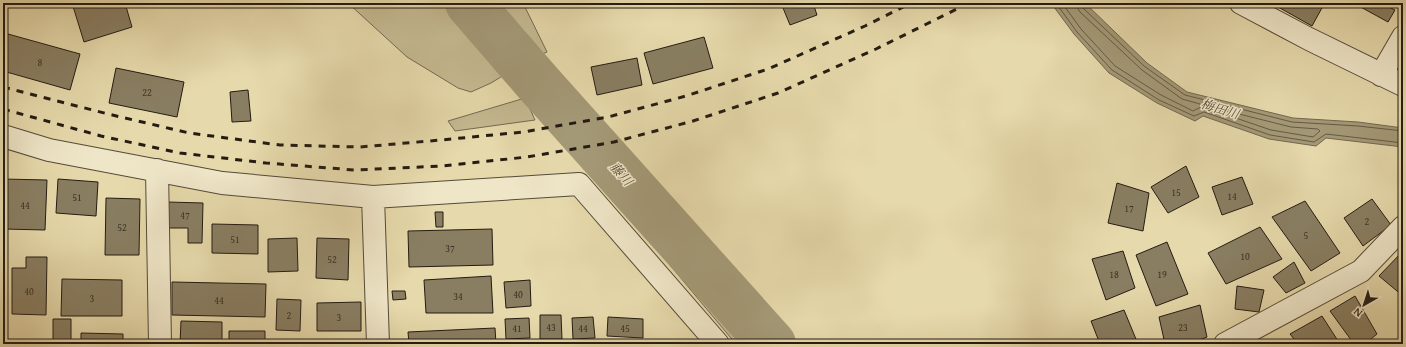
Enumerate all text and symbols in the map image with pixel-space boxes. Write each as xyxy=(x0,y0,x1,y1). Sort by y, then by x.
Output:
house number: 8 xyxy=(38,55,43,70)
house number: 22 xyxy=(142,85,152,100)
water label: 梅田川 xyxy=(1199,94,1243,124)
water label: 藤川 xyxy=(605,158,638,191)
house number: 15 xyxy=(1171,185,1181,200)
house number: 14 xyxy=(1227,189,1237,204)
house number: 51 xyxy=(72,190,82,205)
house number: 44 xyxy=(20,198,30,213)
house number: 17 xyxy=(1124,201,1134,216)
house number: 47 xyxy=(180,208,190,223)
house number: 2 xyxy=(1365,214,1370,229)
house number: 52 xyxy=(117,220,127,235)
house number: 5 xyxy=(1304,228,1309,243)
house number: 51 xyxy=(230,232,240,247)
house number: 37 xyxy=(445,241,455,256)
house number: 10 xyxy=(1240,249,1250,264)
house number: 52 xyxy=(327,252,337,267)
house number: 18 xyxy=(1109,267,1119,282)
house number: 19 xyxy=(1157,267,1167,282)
house number: 40 xyxy=(24,284,34,299)
north arrow xyxy=(1344,285,1384,325)
house number: 40 xyxy=(513,287,523,302)
house number: 34 xyxy=(453,289,463,304)
house number: 3 xyxy=(90,291,95,306)
house number: 44 xyxy=(214,293,224,308)
text: N xyxy=(1349,304,1366,321)
house number: 2 xyxy=(287,308,292,323)
house number: 3 xyxy=(337,310,342,325)
house number: 43 xyxy=(546,320,556,335)
house number: 23 xyxy=(1178,320,1188,335)
house number: 41 xyxy=(512,321,522,336)
house number: 44 xyxy=(578,321,588,336)
house number: 45 xyxy=(620,321,630,336)

